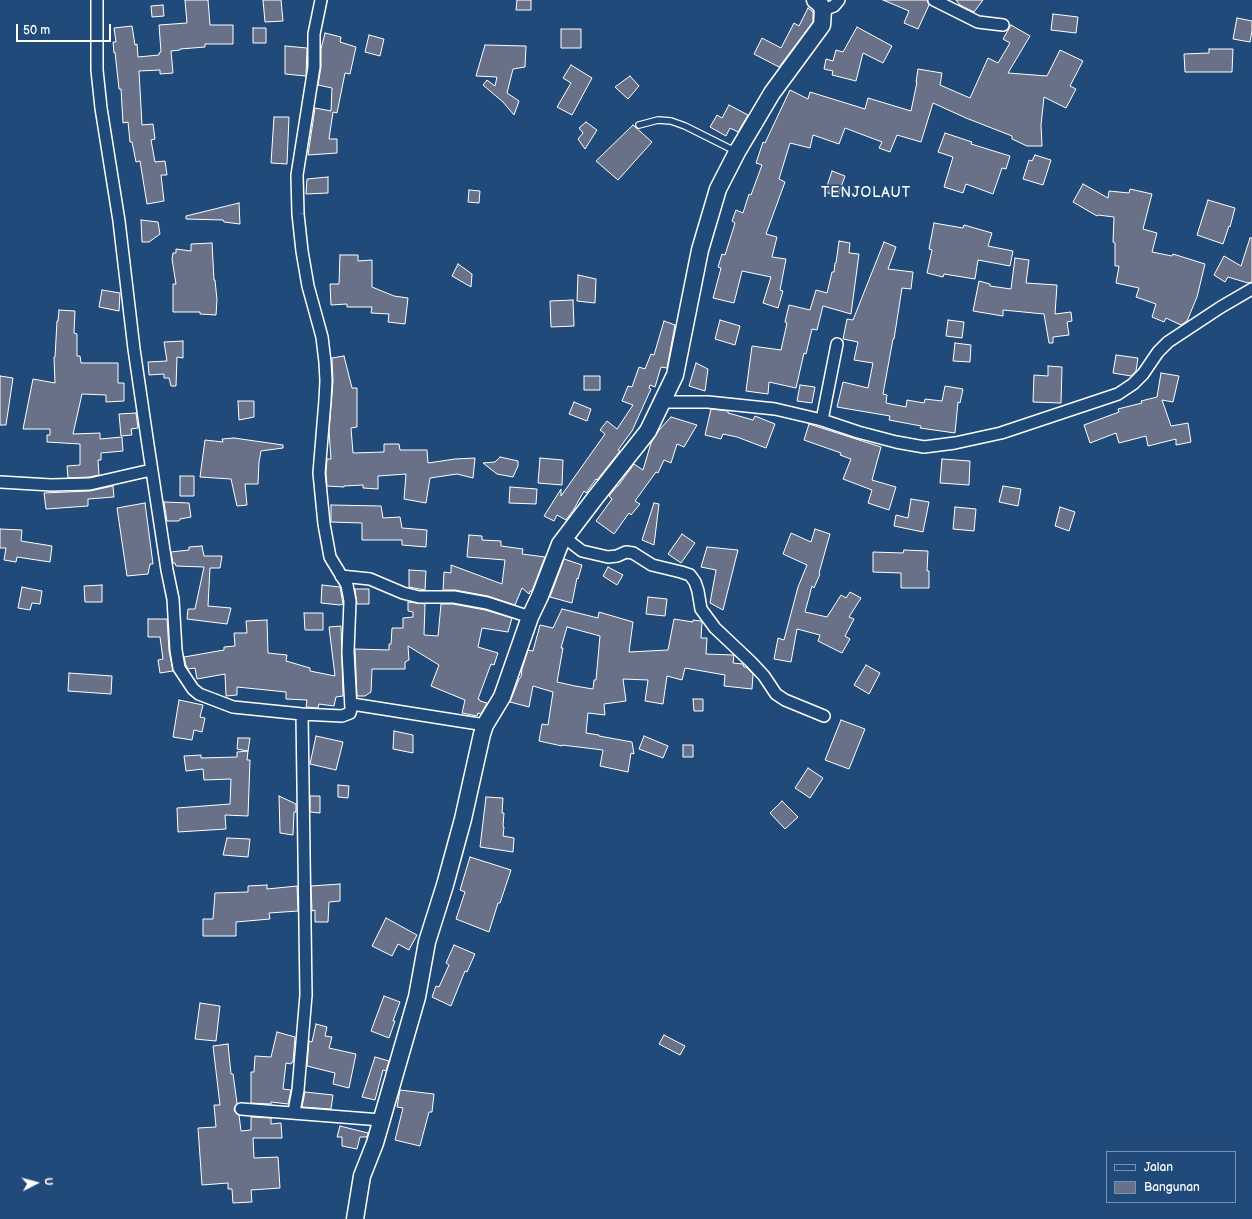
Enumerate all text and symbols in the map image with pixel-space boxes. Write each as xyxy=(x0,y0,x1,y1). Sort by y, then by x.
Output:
scale bar xyxy=(18,16,113,42)
text: 50 m xyxy=(23,23,50,38)
district label: TENJOLAUT xyxy=(821,185,911,201)
legend xyxy=(1106,1151,1236,1203)
text: Jalan xyxy=(1144,1160,1173,1175)
north arrow xyxy=(16,1163,56,1203)
text: U xyxy=(42,1177,55,1186)
text: Bangunan xyxy=(1144,1180,1200,1195)

